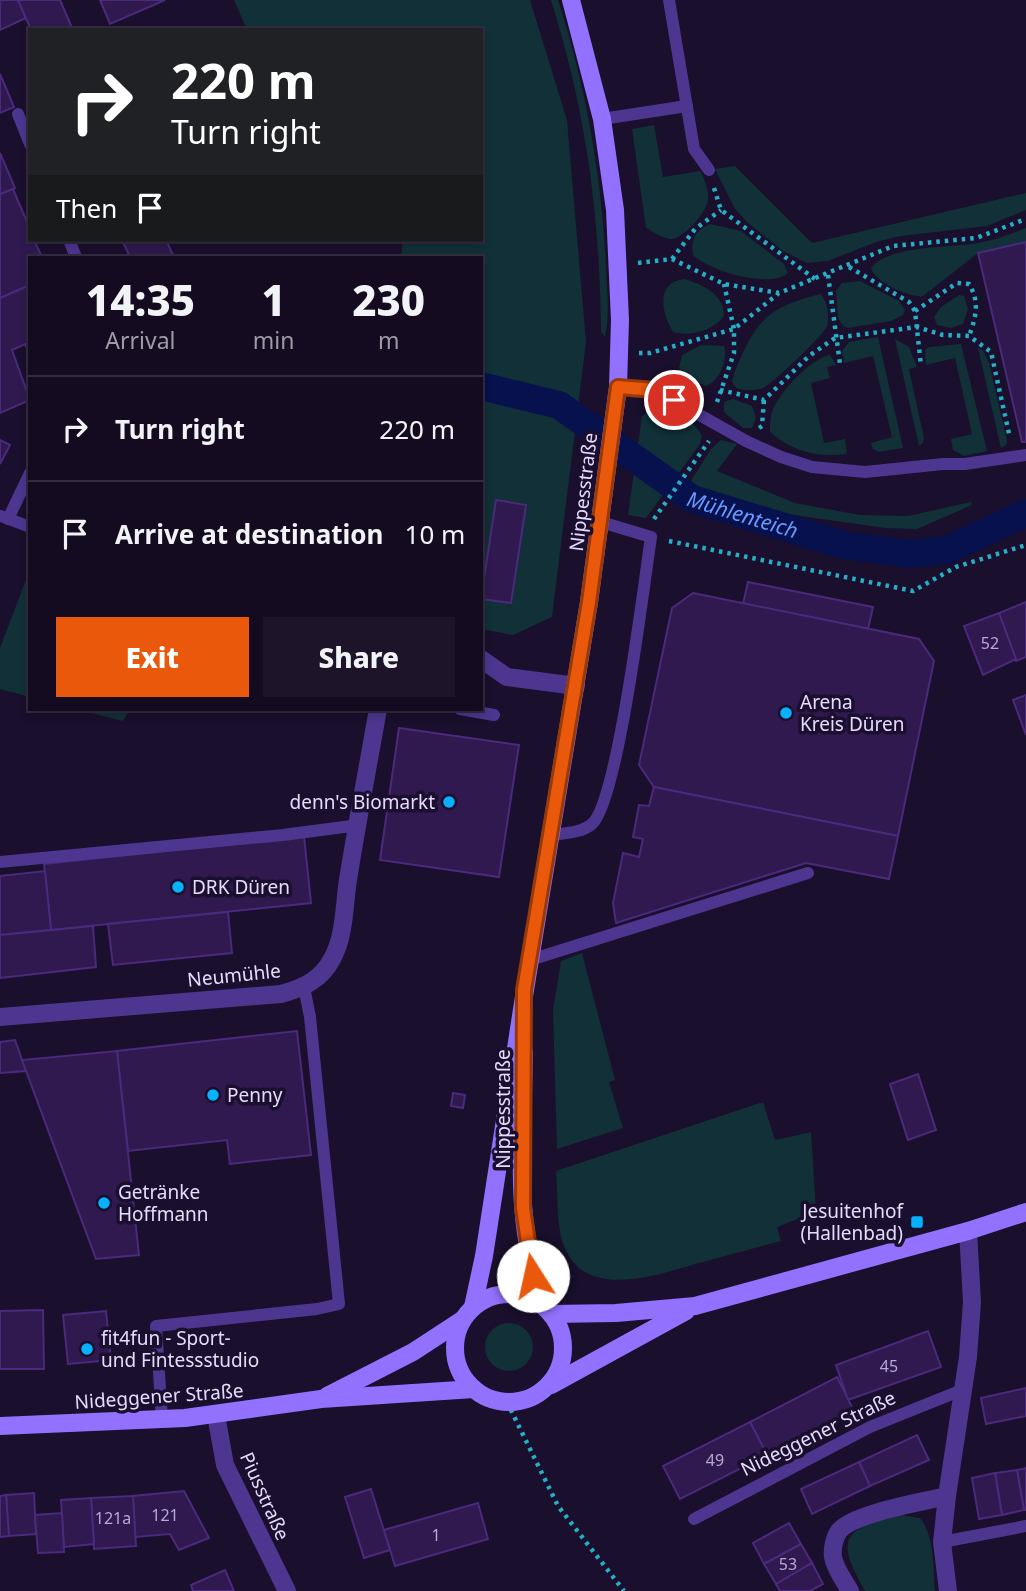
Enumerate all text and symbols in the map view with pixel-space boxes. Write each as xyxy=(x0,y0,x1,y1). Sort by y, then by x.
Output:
text: 220 m xyxy=(171,47,316,113)
icon: right xyxy=(56,56,147,147)
text: Turn right xyxy=(171,110,321,153)
icon: arrive xyxy=(131,189,169,227)
text: Then xyxy=(56,190,117,226)
text: 14:35 xyxy=(86,271,195,328)
text: 1 xyxy=(261,271,286,328)
text: 230 xyxy=(352,271,425,328)
text: Arrival xyxy=(105,324,175,356)
text: min xyxy=(253,324,294,356)
text: m xyxy=(378,324,399,356)
pin xyxy=(644,370,704,430)
icon: arrive xyxy=(655,381,693,419)
icon: right xyxy=(56,410,94,448)
text: Turn right xyxy=(115,411,245,447)
text: 220 m xyxy=(379,411,455,447)
street label: Nippesstraße xyxy=(563,431,603,553)
water label: Mühlenteich xyxy=(684,484,802,544)
icon: arrive xyxy=(56,515,94,553)
text: Arrive at destination xyxy=(115,516,384,552)
text: 10 m xyxy=(405,516,465,552)
button: Exit xyxy=(56,617,249,697)
button: Share xyxy=(263,617,455,697)
house number: 52 xyxy=(981,632,999,654)
place label: Arena Kreis Düren xyxy=(800,689,904,737)
marker: Arena Kreis Düren xyxy=(778,705,794,721)
place label: denn's Biomarkt xyxy=(290,789,435,815)
marker: denn's Biomarkt xyxy=(441,794,457,810)
place label: DRK Düren xyxy=(192,874,290,900)
marker: DRK Düren xyxy=(170,879,186,895)
street label: Neumühle xyxy=(186,957,282,993)
street label: Nippesstraße xyxy=(490,1049,516,1169)
place label: Penny xyxy=(227,1082,283,1108)
marker: Penny xyxy=(205,1087,221,1103)
place label: Getränke Hoffmann xyxy=(118,1179,209,1227)
marker: Getränke Hoffmann xyxy=(96,1195,112,1211)
place label: Jesuitenhof (Hallenbad) xyxy=(800,1198,904,1246)
marker: Jesuitenhof (Hallenbad) xyxy=(909,1214,925,1230)
position arrow xyxy=(496,1239,570,1313)
place label: fit4fun - Sport- und Fintessstudio xyxy=(101,1325,259,1373)
marker: fit4fun - Sport- und Fintessstudio xyxy=(79,1341,95,1357)
house number: 45 xyxy=(880,1355,898,1377)
street label: Nideggener Straße xyxy=(74,1377,244,1415)
street label: Nideggener Straße xyxy=(736,1384,900,1482)
street label: Piusstraße xyxy=(234,1448,296,1544)
house number: 49 xyxy=(706,1449,724,1471)
house number: 121 xyxy=(151,1504,179,1526)
house number: 121a xyxy=(95,1507,131,1529)
house number: 1 xyxy=(431,1524,441,1546)
house number: 53 xyxy=(779,1553,797,1575)

